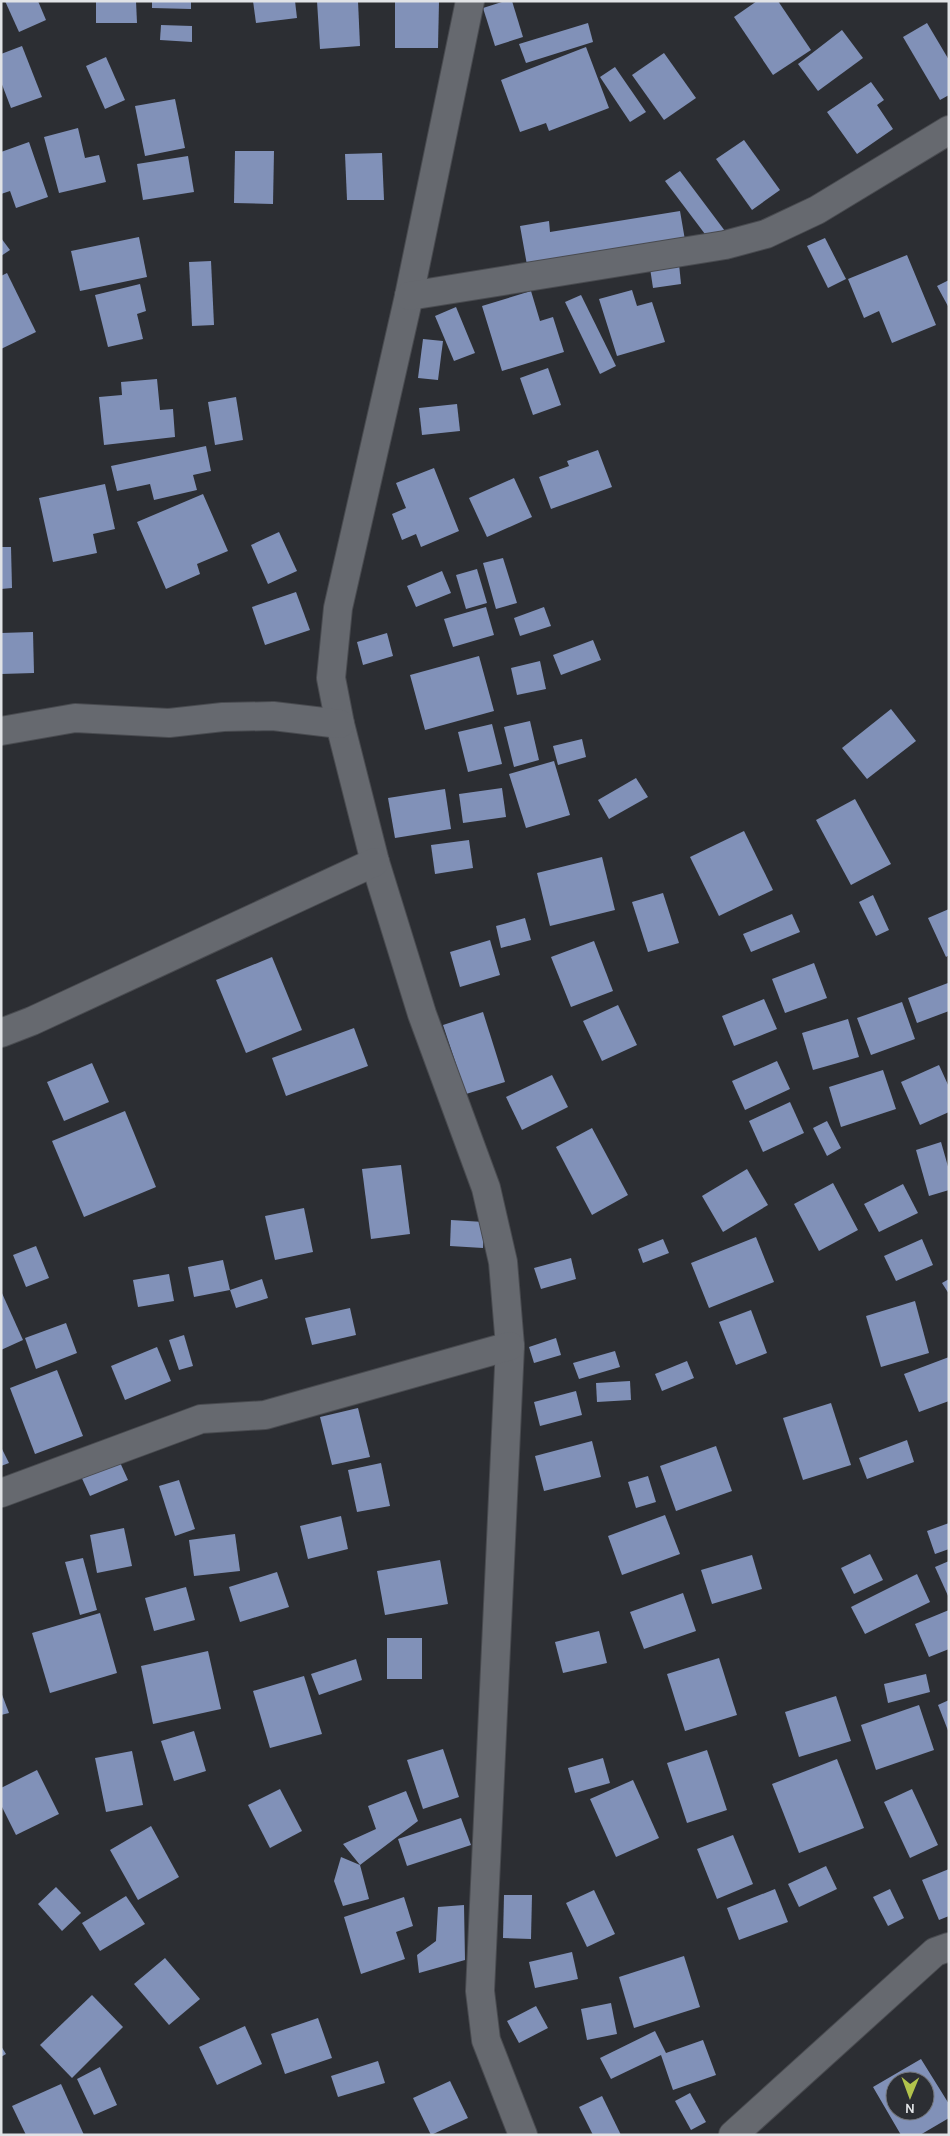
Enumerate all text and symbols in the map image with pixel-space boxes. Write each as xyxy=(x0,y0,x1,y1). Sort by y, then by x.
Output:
north arrow xyxy=(885,2071,935,2121)
text: N xyxy=(905,2100,915,2117)

